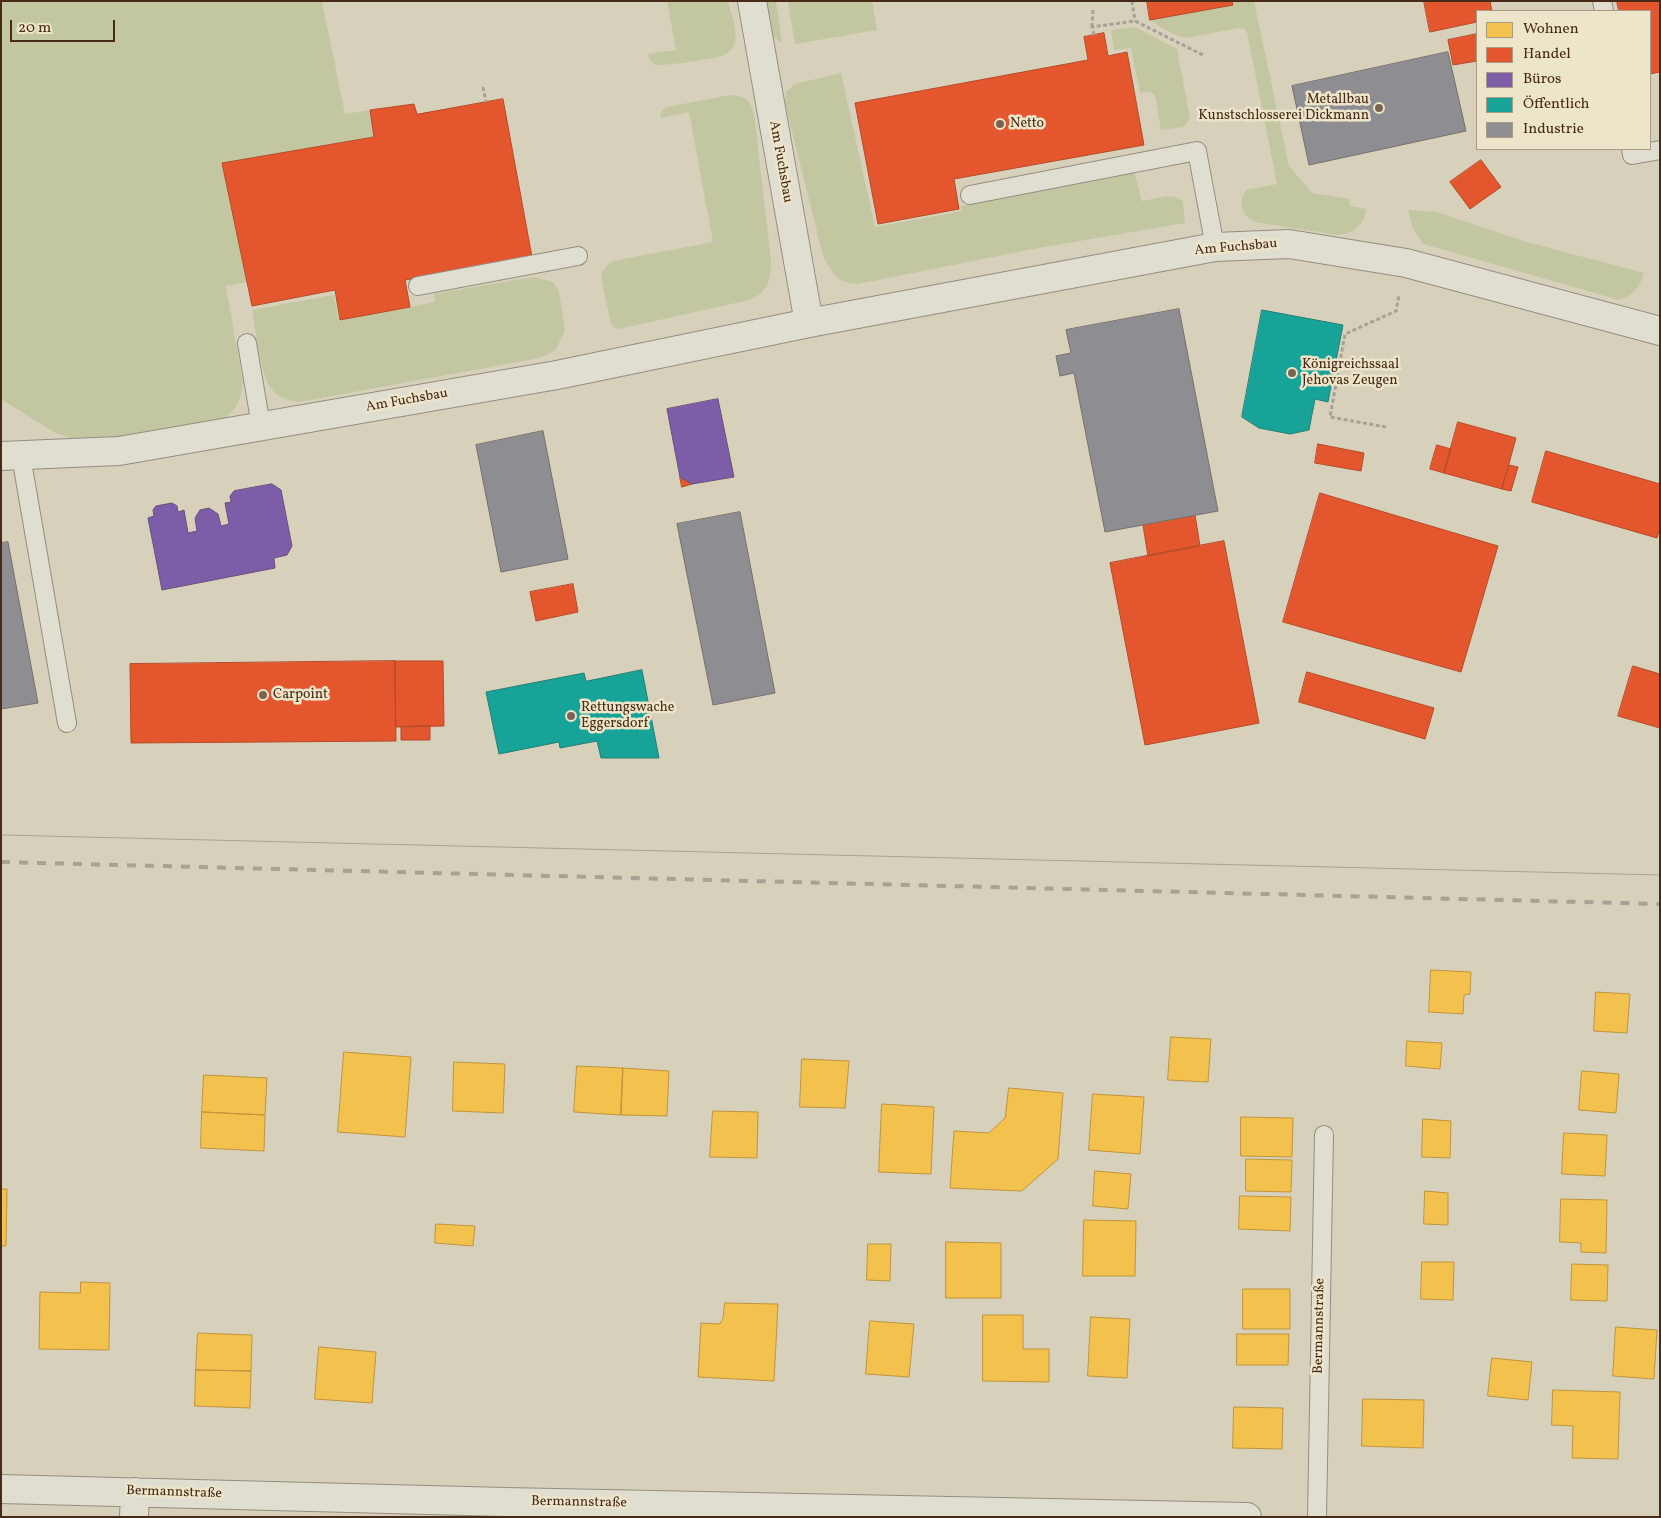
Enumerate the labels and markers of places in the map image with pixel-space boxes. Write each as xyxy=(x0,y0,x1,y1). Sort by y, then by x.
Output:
place label: Metallbau Kunstschlosserei Dickmann xyxy=(1198,92,1369,124)
marker: Metallbau Kunstschlosserei Dickmann xyxy=(1373,102,1385,114)
place label: Netto xyxy=(1010,116,1044,132)
marker: Netto xyxy=(994,118,1006,130)
place label: Königreichssaal Jehovas Zeugen xyxy=(1302,357,1399,390)
marker: Königreichssaal Jehovas Zeugen xyxy=(1286,367,1298,379)
place label: Carpoint xyxy=(273,687,328,703)
marker: Carpoint xyxy=(257,689,269,701)
place label: Rettungswache Eggersdorf xyxy=(581,700,674,732)
marker: Rettungswache Eggersdorf xyxy=(565,710,577,722)

